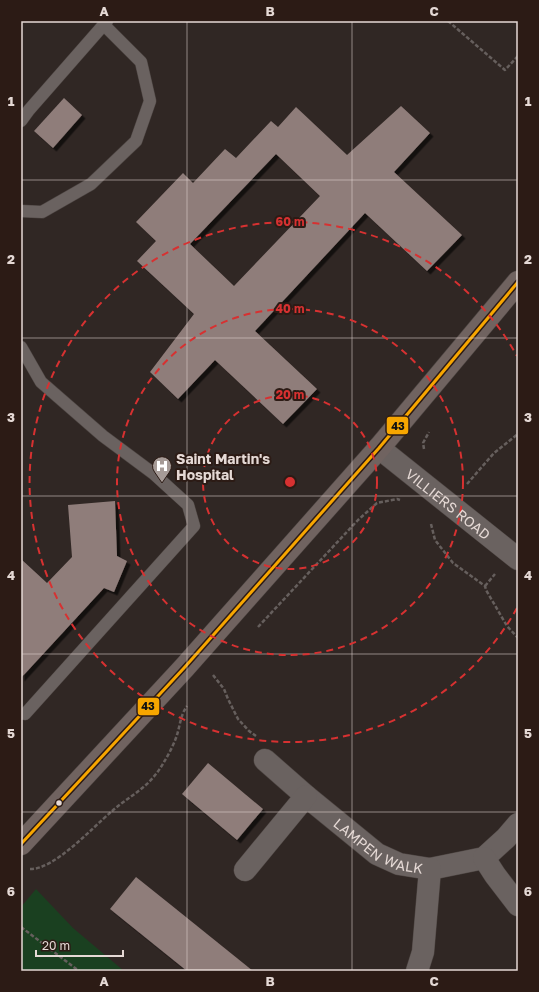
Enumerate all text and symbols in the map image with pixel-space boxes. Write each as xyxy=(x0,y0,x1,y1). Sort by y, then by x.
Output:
text: A xyxy=(99,3,109,19)
text: B xyxy=(265,3,275,19)
text: C xyxy=(429,3,439,19)
text: 1 xyxy=(8,93,15,109)
text: 1 xyxy=(525,93,532,109)
text: 60 m xyxy=(276,214,304,229)
text: 2 xyxy=(7,251,15,267)
text: 2 xyxy=(524,251,532,267)
text: 40 m xyxy=(276,301,304,316)
text: 20 m xyxy=(276,387,304,402)
text: 3 xyxy=(7,409,15,425)
text: 3 xyxy=(524,409,532,425)
line badge: 43 xyxy=(386,416,409,435)
text: 43 xyxy=(391,419,405,432)
place label: Saint Martin's Hospital xyxy=(176,450,270,483)
hospital icon: Saint Martin's Hospital xyxy=(151,455,173,483)
street label: VILLIERS ROAD xyxy=(403,465,494,542)
centre of rings xyxy=(283,475,297,489)
text: 4 xyxy=(7,567,15,583)
text: 4 xyxy=(524,567,532,583)
line badge: 43 xyxy=(137,697,160,716)
text: 43 xyxy=(141,699,155,712)
text: 5 xyxy=(7,725,15,741)
text: 5 xyxy=(524,725,532,741)
unlabelled marker xyxy=(54,798,64,808)
street label: LAMPEN WALK xyxy=(331,814,425,876)
text: 6 xyxy=(7,883,15,899)
text: 6 xyxy=(524,883,532,899)
scale bar xyxy=(36,932,123,958)
text: 20 m xyxy=(42,938,70,953)
text: A xyxy=(99,973,109,989)
text: B xyxy=(265,973,275,989)
text: C xyxy=(429,973,439,989)

